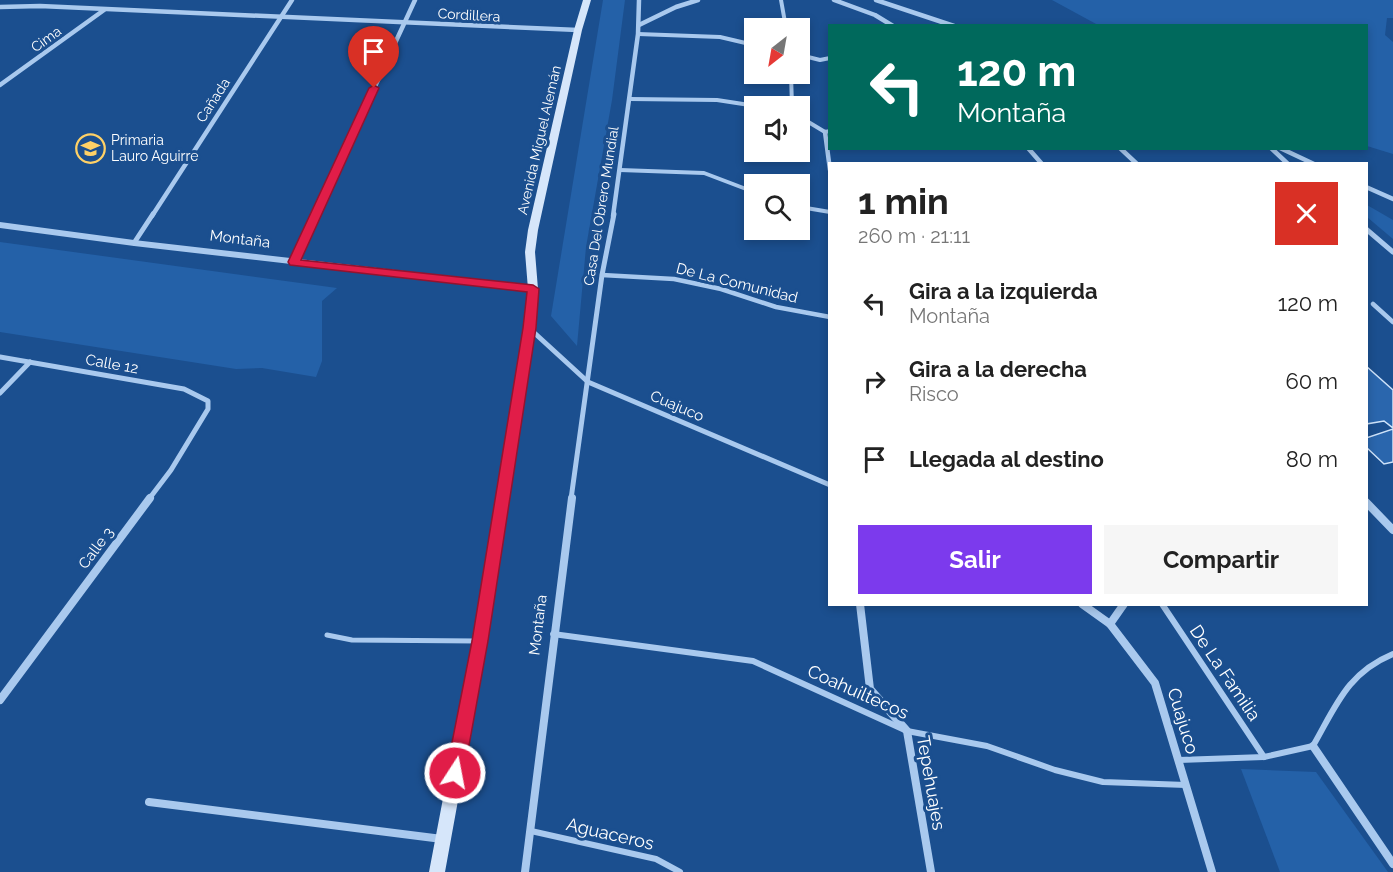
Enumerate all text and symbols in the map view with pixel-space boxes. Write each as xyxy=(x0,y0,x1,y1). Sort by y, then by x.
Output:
street label: Cordillera xyxy=(437,5,501,25)
north arrow xyxy=(744,18,810,84)
map controls xyxy=(744,18,810,240)
street label: Cima xyxy=(28,23,64,55)
pin xyxy=(348,26,399,88)
icon: arrive xyxy=(357,35,390,68)
text: 120 m xyxy=(957,47,1076,96)
icon: left xyxy=(858,48,936,126)
street label: Avenida Miguel Alemán xyxy=(514,64,564,216)
street label: Cañada xyxy=(193,75,233,125)
button: sound xyxy=(744,96,810,162)
text: Montaña xyxy=(957,97,1066,128)
street label: Casa Del Obrero Mundial xyxy=(581,125,622,287)
school or university icon: Primaria Lauro Aguirre xyxy=(74,132,106,164)
place label: Primaria Lauro Aguirre xyxy=(111,132,198,164)
button: search xyxy=(744,174,810,240)
text: 1 min xyxy=(858,180,949,222)
button: close xyxy=(1275,182,1338,245)
text: 260 m · 21:11 xyxy=(858,224,970,248)
street label: Montaña xyxy=(209,226,271,252)
street label: De La Comunidad xyxy=(674,259,800,307)
text: Gira a la izquierda xyxy=(909,278,1098,304)
icon: left xyxy=(858,287,891,320)
text: 120 m xyxy=(1278,290,1338,316)
text: Montaña xyxy=(909,304,990,328)
street label: Calle 12 xyxy=(84,350,140,378)
text: Gira a la derecha xyxy=(909,356,1087,382)
icon: right xyxy=(858,365,891,398)
text: 60 m xyxy=(1285,368,1338,394)
text: Risco xyxy=(909,382,959,406)
street label: Cuajuco xyxy=(647,387,707,425)
icon: arrive xyxy=(858,443,891,476)
text: Llegada al destino xyxy=(909,446,1104,472)
text: 80 m xyxy=(1286,446,1338,472)
street label: Calle 3 xyxy=(75,524,117,572)
button: Salir xyxy=(858,525,1092,594)
button: Compartir xyxy=(1104,525,1338,594)
street label: Montaña xyxy=(525,594,551,656)
street label: De La Familia xyxy=(1186,621,1265,725)
street label: Coahuiltecos xyxy=(804,660,912,723)
street label: Cuajuco xyxy=(1163,685,1204,757)
street label: Tepehuajes xyxy=(913,734,950,832)
position arrow xyxy=(423,741,487,805)
street label: Aguaceros xyxy=(564,813,656,854)

